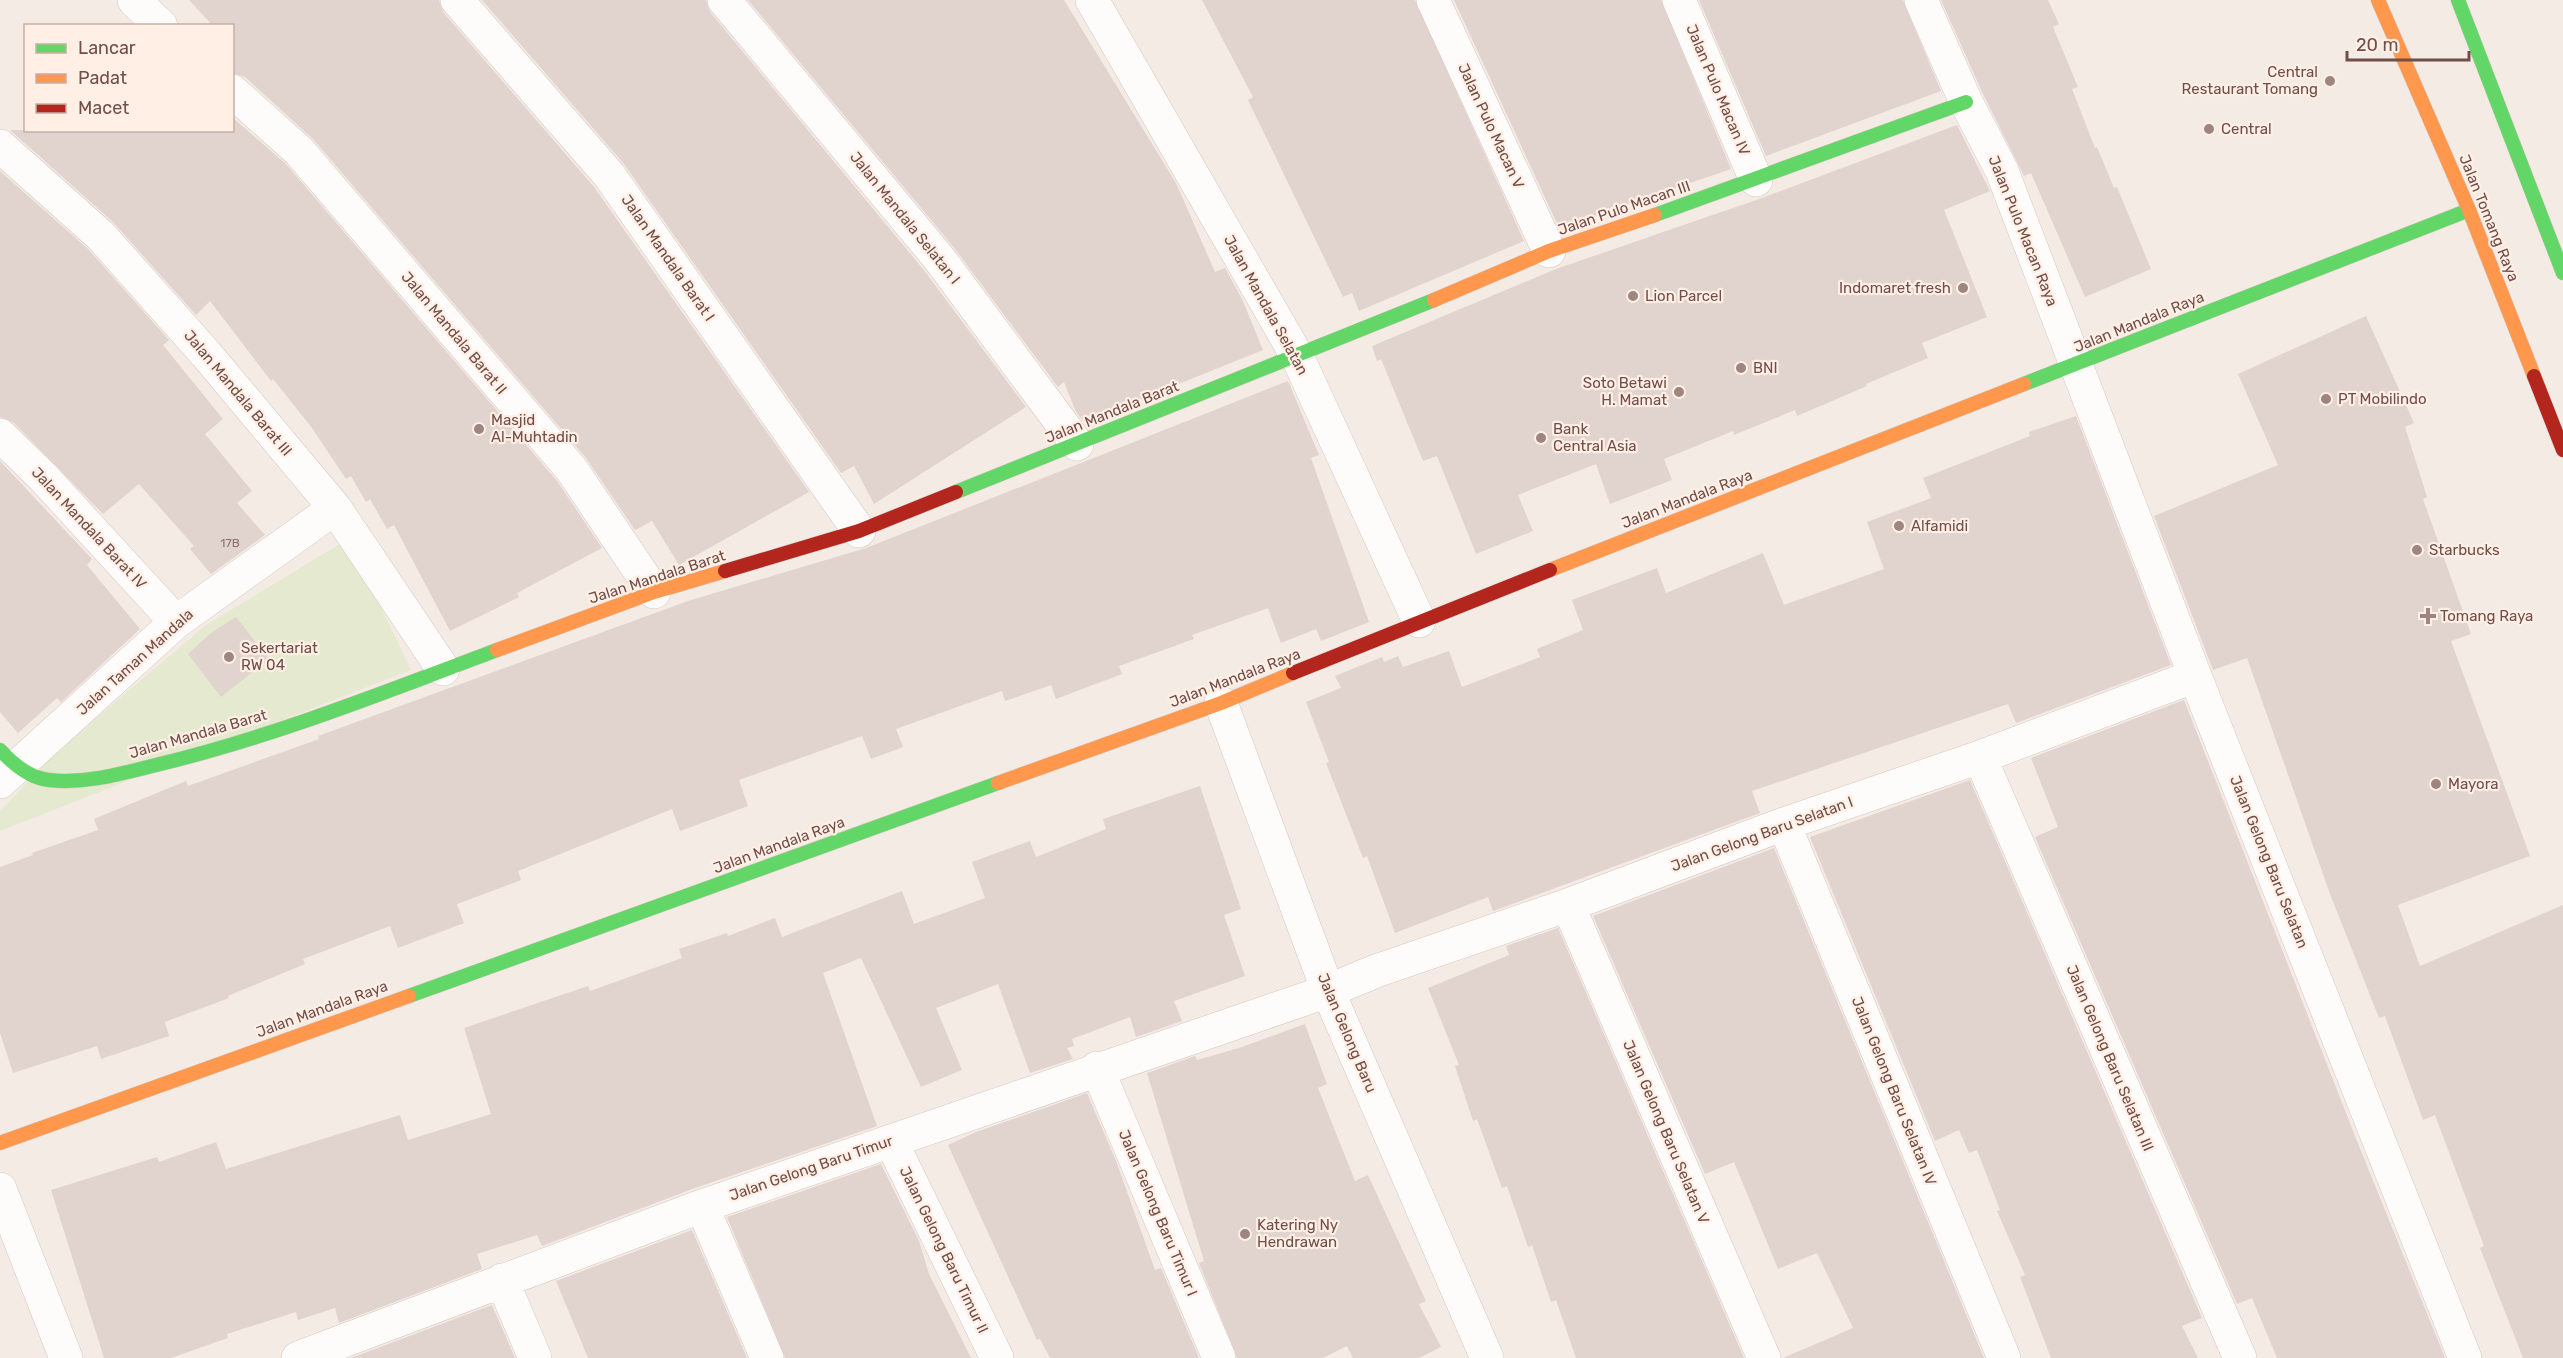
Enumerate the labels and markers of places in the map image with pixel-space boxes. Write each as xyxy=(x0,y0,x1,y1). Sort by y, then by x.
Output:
place label: Central Restaurant Tomang xyxy=(2182,63,2318,98)
marker: Central Restaurant Tomang xyxy=(2323,74,2337,88)
place label: Central xyxy=(2221,120,2272,138)
marker: Central xyxy=(2202,122,2216,136)
place label: Indomaret fresh xyxy=(1839,279,1951,297)
marker: Indomaret fresh xyxy=(1956,281,1970,295)
place label: Lion Parcel xyxy=(1645,287,1722,305)
marker: Lion Parcel xyxy=(1626,289,1640,303)
place label: BNI xyxy=(1753,359,1778,377)
marker: BNI xyxy=(1734,361,1748,375)
place label: Soto Betawi H. Mamat xyxy=(1583,374,1667,409)
marker: Soto Betawi H. Mamat xyxy=(1672,385,1686,399)
place label: PT Mobilindo xyxy=(2338,390,2427,408)
marker: PT Mobilindo xyxy=(2319,392,2333,406)
place label: Masjid Al-Muhtadin xyxy=(491,411,578,446)
place label: Bank Central Asia xyxy=(1553,420,1637,455)
marker: Masjid Al-Muhtadin xyxy=(472,422,486,436)
marker: Bank Central Asia xyxy=(1534,431,1548,445)
place label: Alfamidi xyxy=(1911,517,1968,535)
marker: Alfamidi xyxy=(1892,519,1906,533)
place label: Starbucks xyxy=(2429,541,2500,559)
marker: Starbucks xyxy=(2410,543,2424,557)
place label: Tomang Raya xyxy=(2440,607,2533,625)
marker: Tomang Raya xyxy=(2421,609,2435,623)
place label: Sekertariat RW 04 xyxy=(241,639,318,674)
marker: Sekertariat RW 04 xyxy=(222,650,236,664)
place label: Mayora xyxy=(2448,775,2499,793)
marker: Mayora xyxy=(2429,777,2443,791)
place label: Katering Ny Hendrawan xyxy=(1257,1216,1338,1251)
marker: Katering Ny Hendrawan xyxy=(1238,1227,1252,1241)

